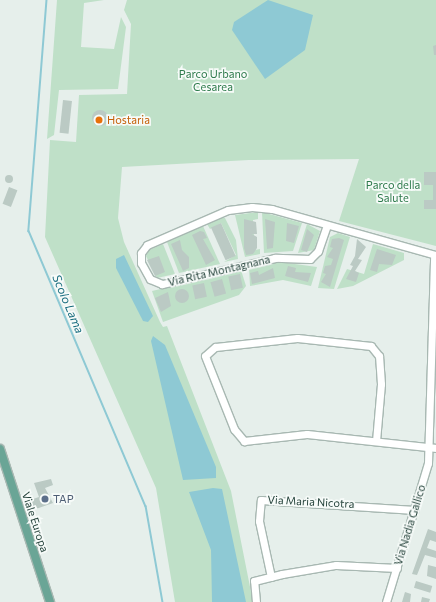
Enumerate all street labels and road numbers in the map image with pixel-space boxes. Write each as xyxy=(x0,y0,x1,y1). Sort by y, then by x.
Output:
street label: Via Rita Montagnana xyxy=(167,253,271,289)
street label: Via Nadia Gallico xyxy=(391,483,429,567)
street label: Viale Europa xyxy=(19,490,51,554)
street label: Via Maria Nicotra xyxy=(267,493,355,511)

